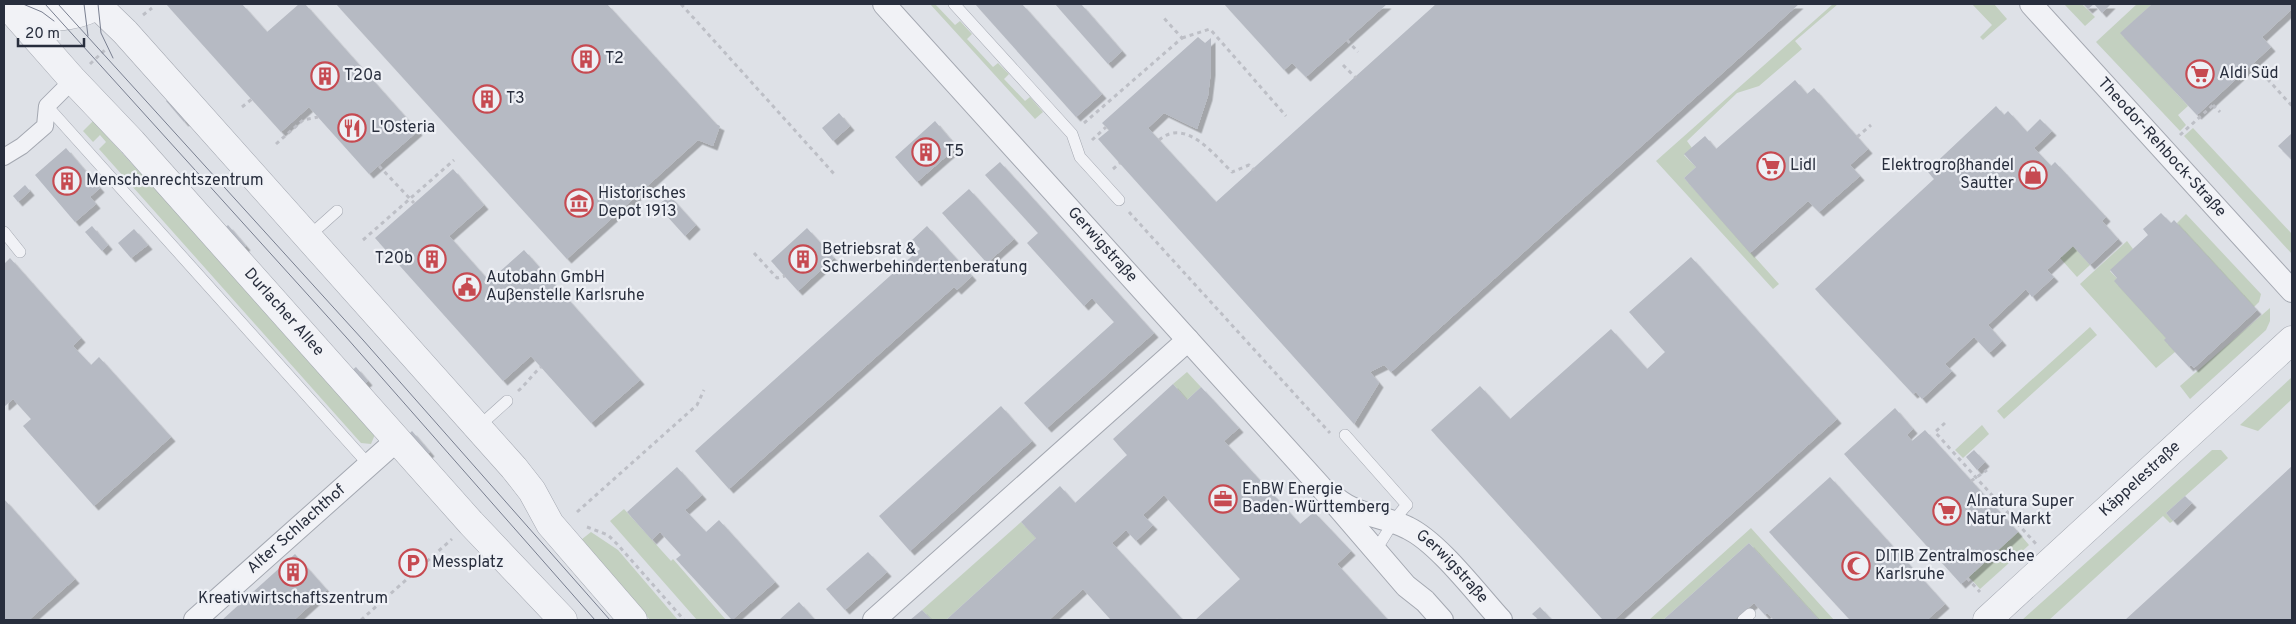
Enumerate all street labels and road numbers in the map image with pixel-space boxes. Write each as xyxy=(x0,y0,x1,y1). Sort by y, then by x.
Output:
street label: Theodor-Rehbock-Straße xyxy=(2093,74,2230,222)
street label: Gerwigstraße xyxy=(1063,203,1141,287)
street label: Durlacher Allee xyxy=(239,264,328,361)
street label: Käppelestraße xyxy=(2096,437,2185,521)
street label: Alter Schlachthof xyxy=(243,480,350,579)
street label: Gerwigstraße xyxy=(1412,526,1492,608)

